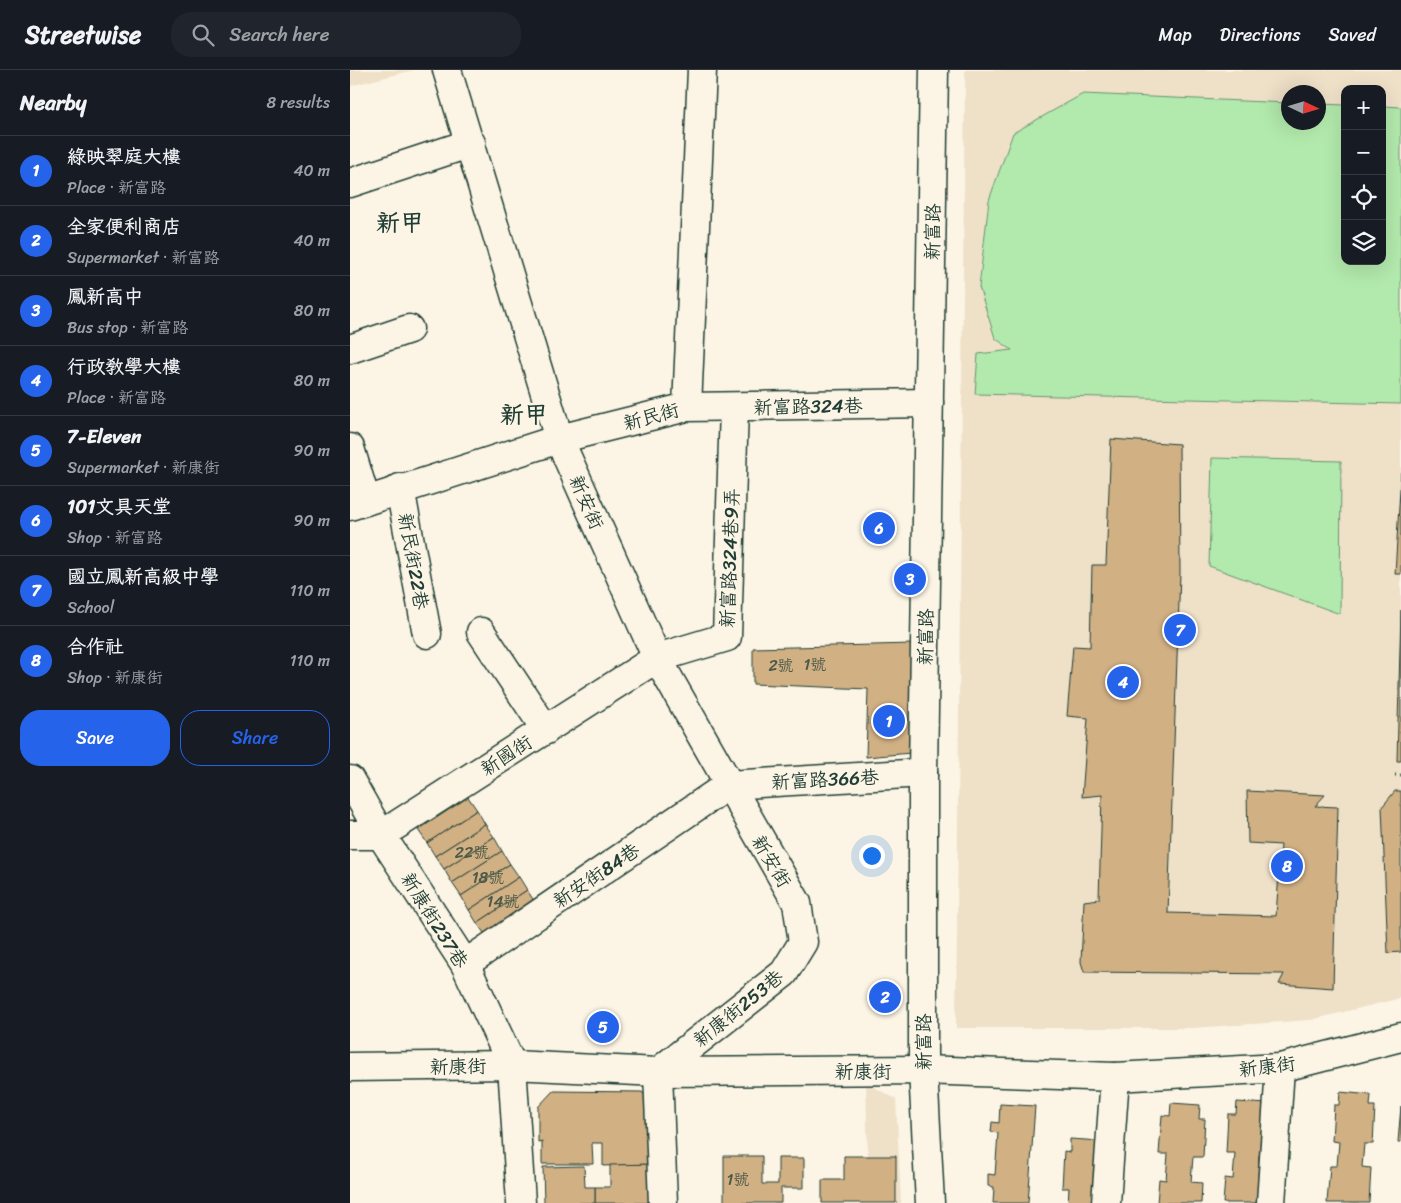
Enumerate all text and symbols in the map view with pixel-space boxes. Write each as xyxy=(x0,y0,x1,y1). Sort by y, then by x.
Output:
search box xyxy=(171,12,521,57)
text: Streetwise xyxy=(25,14,141,56)
text: Search here xyxy=(229,18,329,51)
text: Map xyxy=(1159,19,1192,51)
text: Directions xyxy=(1220,19,1301,51)
text: Saved xyxy=(1329,19,1376,51)
icon: search xyxy=(189,21,217,49)
text: Nearby xyxy=(20,84,86,122)
north arrow xyxy=(1281,85,1326,130)
map controls xyxy=(1341,85,1386,265)
button: + xyxy=(1341,85,1386,130)
text: 8 results xyxy=(267,88,330,117)
button: − xyxy=(1341,130,1386,175)
text: 綠映翠庭大樓 xyxy=(67,140,181,173)
text: 1 xyxy=(33,156,39,185)
text: 40 m xyxy=(293,156,330,185)
text: Place · 新富路 xyxy=(67,173,166,202)
button: locate xyxy=(1341,175,1386,220)
district label: 新甲 xyxy=(376,202,424,244)
street label: 新富路 xyxy=(916,203,949,261)
text: 全家便利商店 xyxy=(67,210,181,243)
button: layers xyxy=(1341,220,1386,265)
text: 2 xyxy=(31,226,41,255)
text: 40 m xyxy=(293,226,330,255)
text: Supermarket · 新富路 xyxy=(67,243,220,272)
text: 鳳新高中 xyxy=(67,280,143,313)
text: 3 xyxy=(32,296,40,325)
text: 80 m xyxy=(294,296,330,325)
text: Bus stop · 新富路 xyxy=(67,313,188,342)
text: 行政教學大樓 xyxy=(67,350,181,383)
text: 4 xyxy=(31,366,41,395)
text: 80 m xyxy=(294,366,330,395)
text: Place · 新富路 xyxy=(67,383,166,412)
street label: 新富路324巷 xyxy=(753,389,863,424)
street label: 新民街 xyxy=(619,393,683,440)
district label: 新甲 xyxy=(500,394,548,436)
text: 7-Eleven xyxy=(67,420,141,453)
text: 5 xyxy=(31,436,41,465)
text: 90 m xyxy=(294,436,330,465)
text: Supermarket · 新康街 xyxy=(67,453,220,482)
street label: 新安街 xyxy=(560,469,613,535)
street label: 新富路324巷9弄 xyxy=(711,488,748,629)
text: 101文具天堂 xyxy=(67,490,171,523)
text: 6 xyxy=(31,506,41,535)
text: 90 m xyxy=(294,506,330,535)
pin: 6 xyxy=(863,509,895,547)
street label: 新民街22巷 xyxy=(389,510,438,612)
text: Shop · 新富路 xyxy=(67,523,163,552)
text: 國立鳳新高級中學 xyxy=(67,560,219,593)
pin: 3 xyxy=(894,560,926,598)
text: 7 xyxy=(31,576,41,605)
text: 110 m xyxy=(290,576,330,605)
text: School xyxy=(67,593,114,622)
street label: 新富路 xyxy=(909,608,942,666)
pin: 7 xyxy=(1164,611,1196,649)
text: 合作社 xyxy=(67,630,124,663)
text: 8 xyxy=(31,646,41,675)
text: 110 m xyxy=(290,646,330,675)
house number: 1號 xyxy=(804,650,826,679)
house number: 2號 xyxy=(768,651,794,680)
text: Shop · 新康街 xyxy=(67,663,163,692)
pin: 4 xyxy=(1107,663,1139,701)
pin: 1 xyxy=(873,702,905,740)
button: Save xyxy=(20,710,170,766)
button: Share xyxy=(180,710,330,766)
street label: 新國街 xyxy=(473,726,539,785)
street label: 新富路366巷 xyxy=(770,760,880,799)
street label: 新安街 xyxy=(743,828,800,894)
street label: 新安街84巷 xyxy=(546,834,647,917)
house number: 22號 xyxy=(455,838,489,867)
your location xyxy=(859,843,885,869)
pin: 8 xyxy=(1271,847,1303,885)
house number: 18號 xyxy=(472,863,504,892)
street label: 新康街237巷 xyxy=(392,866,477,975)
house number: 14號 xyxy=(487,887,519,916)
street label: 新康街253巷 xyxy=(686,961,791,1056)
pin: 2 xyxy=(869,978,901,1016)
pin: 5 xyxy=(587,1008,619,1046)
street label: 新富路 xyxy=(907,1013,940,1071)
street label: 新康街 xyxy=(1237,1047,1297,1086)
street label: 新康街 xyxy=(429,1050,487,1083)
street label: 新康街 xyxy=(834,1055,892,1088)
house number: 1號 xyxy=(727,1165,749,1194)

